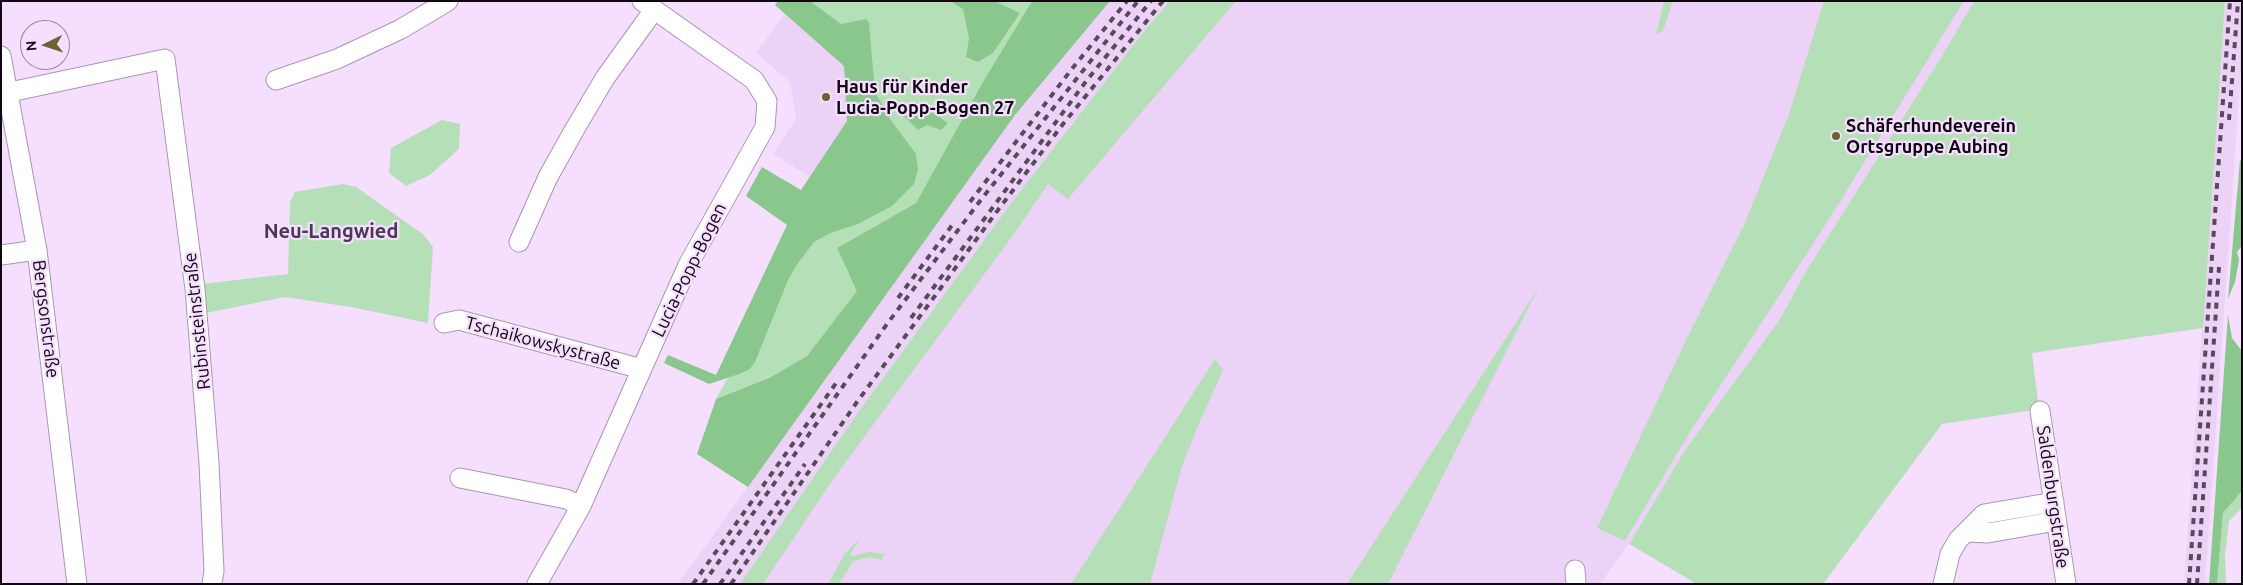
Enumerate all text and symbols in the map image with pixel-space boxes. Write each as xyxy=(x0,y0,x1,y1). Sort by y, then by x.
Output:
north arrow xyxy=(20,20,70,70)
text: N xyxy=(23,40,39,52)
place label: Haus für Kinder Lucia-Popp-Bogen 27 xyxy=(836,76,1014,118)
marker: Haus für Kinder Lucia-Popp-Bogen 27 xyxy=(820,91,832,103)
place label: Schäferhundeverein Ortsgruppe Aubing xyxy=(1846,115,2016,158)
marker: Schäferhundeverein Ortsgruppe Aubing xyxy=(1830,130,1842,142)
street label: Lucia-Popp-Bogen xyxy=(647,199,731,341)
district label: Neu-Langwied xyxy=(264,219,398,243)
street label: Rubinsteinstraße xyxy=(179,251,215,391)
street label: Bergsonstraße xyxy=(28,259,64,379)
street label: Tschaikowskystraße xyxy=(463,312,623,374)
street label: Saldenburgstraße xyxy=(2032,424,2074,570)

